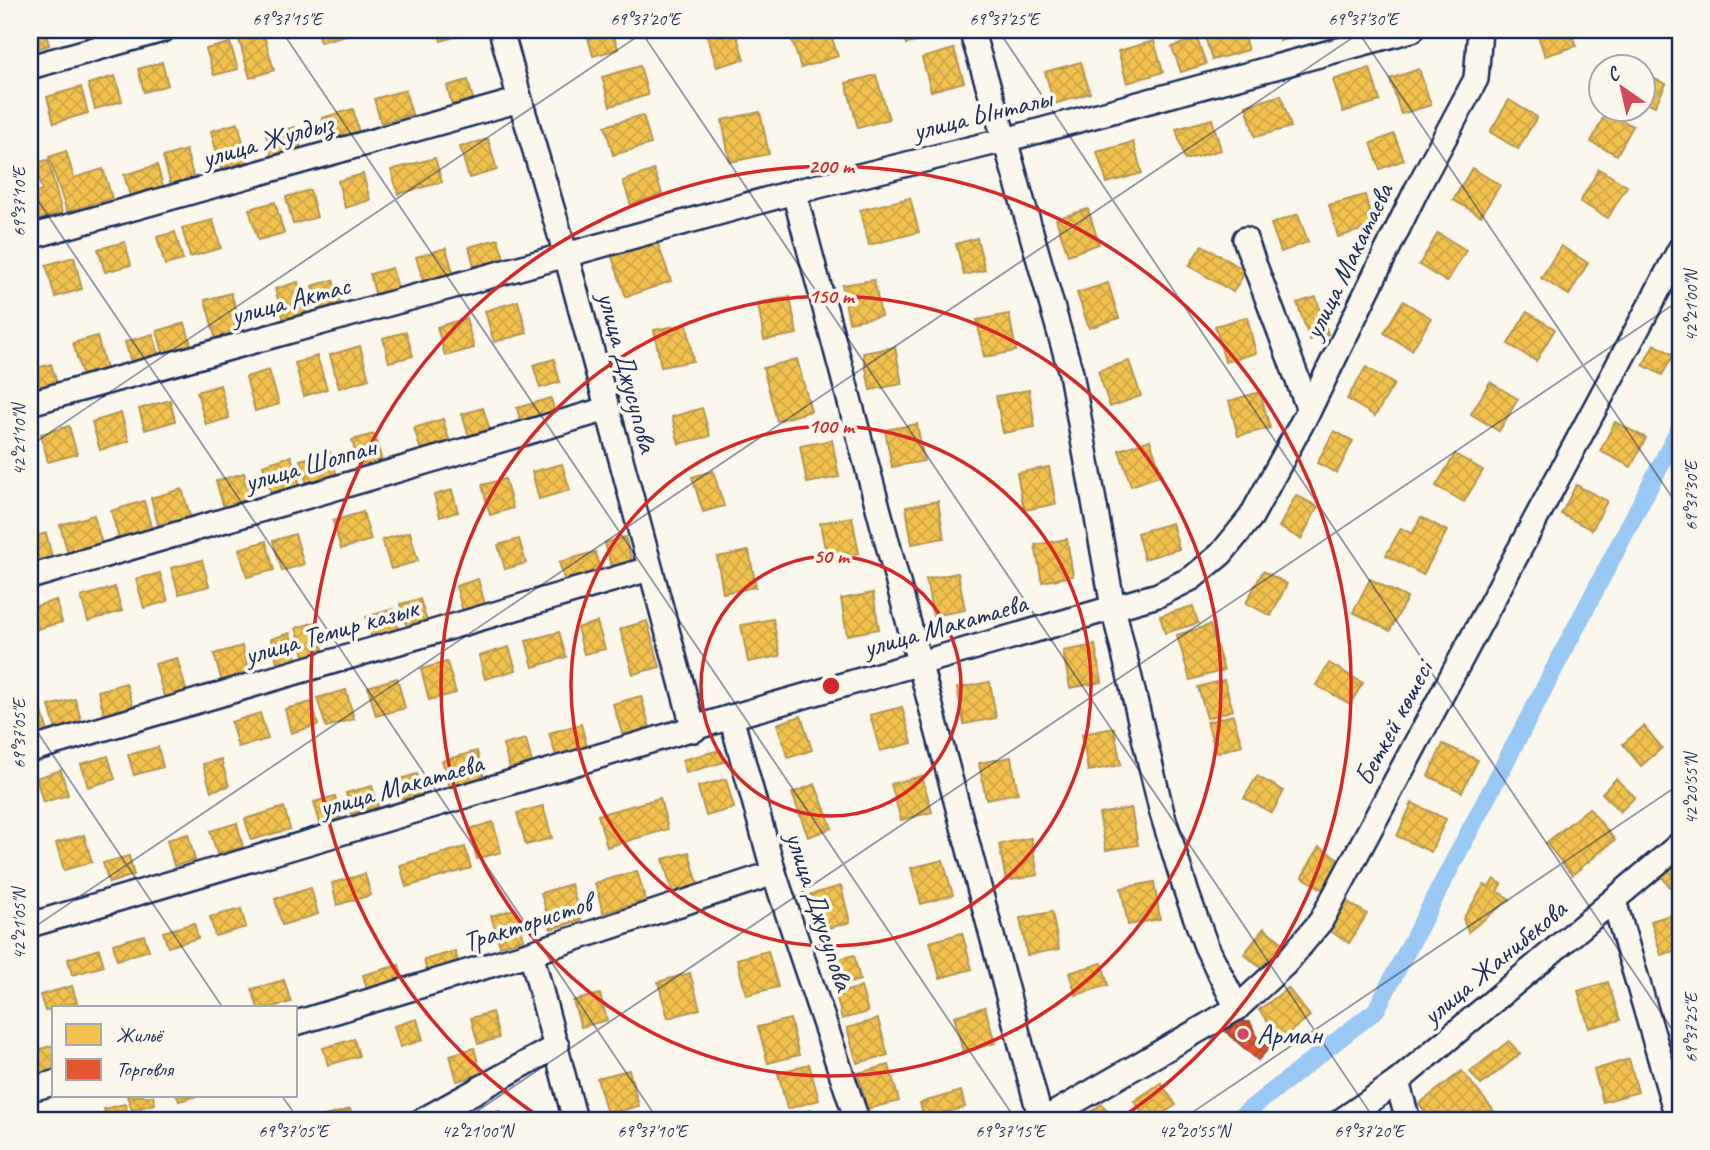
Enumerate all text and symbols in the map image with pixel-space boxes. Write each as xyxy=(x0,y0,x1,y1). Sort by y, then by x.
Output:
text: 69°37'15"E xyxy=(252,8,324,30)
text: 69°37'20"E xyxy=(610,8,682,30)
text: 69°37'25"E xyxy=(969,8,1041,30)
text: 69°37'30"E xyxy=(1328,8,1400,30)
north arrow xyxy=(1588,52,1658,122)
text: С xyxy=(1602,61,1626,87)
street label: улица Ынталы xyxy=(907,79,1057,149)
street label: улица Жулдыз xyxy=(196,104,339,177)
text: 200 m xyxy=(808,153,856,179)
text: 69°37'10"E xyxy=(8,165,30,237)
street label: улица Макатаева xyxy=(1294,176,1401,346)
street label: улица Актас xyxy=(225,267,354,333)
text: 42°21'00"N xyxy=(1680,267,1702,341)
text: 150 m xyxy=(808,283,856,309)
street label: улица Джусупова xyxy=(589,286,667,458)
text: 42°21'10"N xyxy=(8,401,30,475)
text: 100 m xyxy=(808,413,856,439)
street label: улица Шолпан xyxy=(238,428,381,500)
text: 69°37'30"E xyxy=(1680,459,1702,531)
text: 50 m xyxy=(813,543,851,569)
street label: улица Макатаева xyxy=(857,584,1033,666)
street label: улица Темир казык xyxy=(238,589,424,673)
street label: Беткей көшесі xyxy=(1346,651,1442,791)
centre of rings xyxy=(819,674,843,698)
text: 69°37'05"E xyxy=(8,697,30,769)
street label: улица Макатаева xyxy=(313,744,489,826)
text: 42°20'55"N xyxy=(1680,750,1702,824)
street label: улица Джусупова xyxy=(777,825,863,996)
street label: Трактористов xyxy=(458,883,602,959)
text: 42°21'05"N xyxy=(8,885,30,959)
street label: улица Жанибекова xyxy=(1413,890,1575,1034)
text: 69°37'25"E xyxy=(1680,991,1702,1063)
legend xyxy=(52,1006,298,1098)
place label: Арман xyxy=(1257,1017,1324,1052)
text: Жильё xyxy=(116,1022,165,1048)
marker: Арман xyxy=(1235,1026,1251,1042)
text: Торговля xyxy=(116,1056,175,1082)
text: 69°37'05"E xyxy=(258,1120,330,1142)
text: 42°21'00"N xyxy=(442,1120,516,1142)
text: 69°37'10"E xyxy=(617,1120,689,1142)
text: 69°37'15"E xyxy=(975,1120,1047,1142)
text: 42°20'55"N xyxy=(1159,1120,1233,1142)
text: 69°37'20"E xyxy=(1334,1120,1406,1142)

